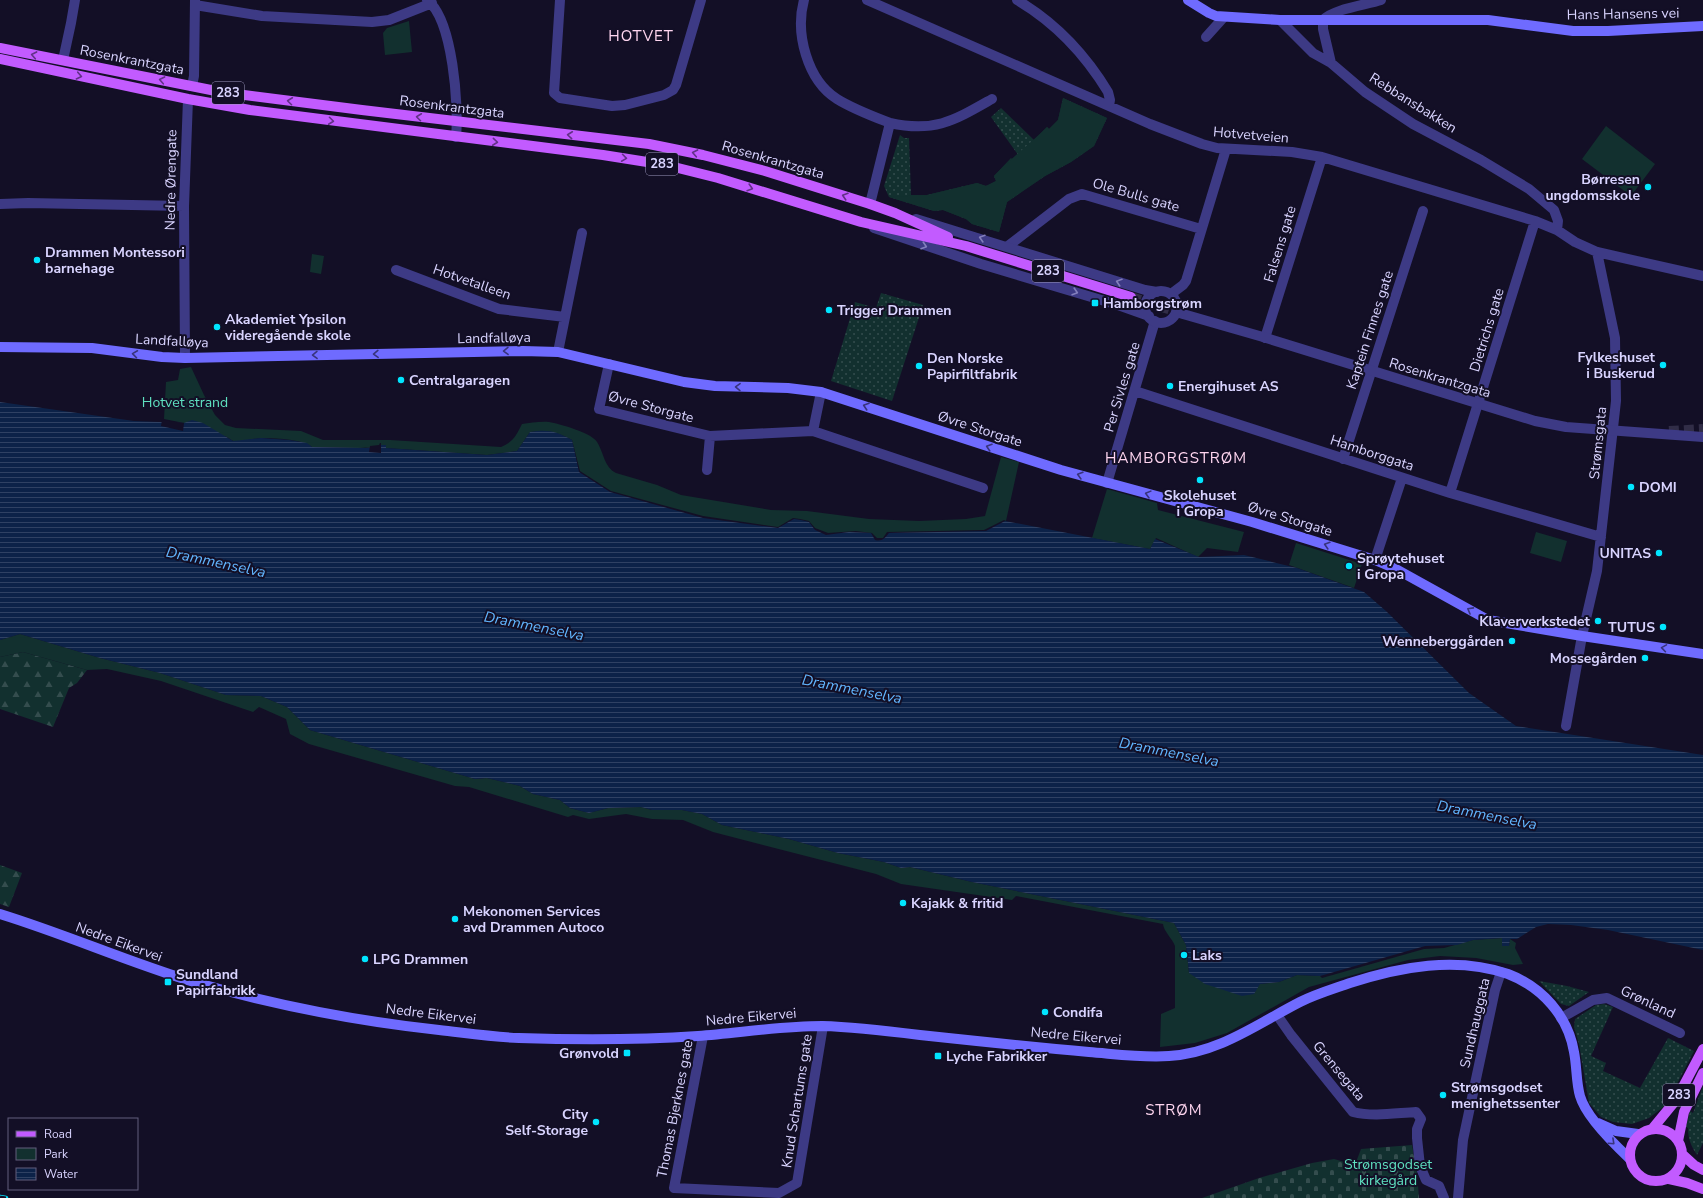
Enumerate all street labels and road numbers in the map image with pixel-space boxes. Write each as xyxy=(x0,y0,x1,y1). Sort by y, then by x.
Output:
street label: Hans Hansens vei xyxy=(1567,4,1679,24)
street label: Rosenkrantzgata xyxy=(78,41,186,79)
street label: Rebbansbakken xyxy=(1366,68,1460,138)
road number: 283 xyxy=(212,82,244,104)
street label: Rosenkrantzgata xyxy=(398,91,506,123)
street label: Hotvetveien xyxy=(1212,122,1290,148)
street label: Nedre Ørengate xyxy=(161,129,181,231)
street label: Rosenkrantzgata xyxy=(720,136,826,184)
road number: 283 xyxy=(646,153,678,175)
street label: Ole Bulls gate xyxy=(1090,174,1182,216)
street label: Falsens gate xyxy=(1259,203,1301,285)
street label: Hotvetalleen xyxy=(430,260,514,304)
road number: 283 xyxy=(1032,260,1064,282)
street label: Kaptein Finnes gate xyxy=(1342,268,1398,392)
street label: Dietrichs gate xyxy=(1465,286,1509,374)
street label: Landfalløya xyxy=(457,328,531,348)
street label: Landfalløya xyxy=(135,330,209,352)
street label: Per Sivles gate xyxy=(1099,340,1145,434)
street label: Rosenkrantzgata xyxy=(1387,353,1493,403)
street label: Øvre Storgate xyxy=(606,386,696,428)
street label: Øvre Storgate xyxy=(935,406,1025,452)
street label: Strømsgata xyxy=(1585,406,1611,480)
street label: Hamborggata xyxy=(1328,431,1416,475)
street label: Øvre Storgate xyxy=(1245,497,1335,541)
street label: Nedre Eikervei xyxy=(73,918,165,966)
street label: Sundhauggata xyxy=(1455,976,1495,1070)
street label: Grønland xyxy=(1617,981,1679,1023)
street label: Nedre Eikervei xyxy=(385,999,477,1029)
street label: Nedre Eikervei xyxy=(705,1004,797,1030)
street label: Nedre Eikervei xyxy=(1030,1023,1122,1049)
street label: Knud Schartums gate xyxy=(777,1033,817,1169)
street label: Grensegata xyxy=(1308,1037,1370,1105)
street label: Thomas Bjerknes gate xyxy=(652,1039,698,1179)
road number: 283 xyxy=(1663,1084,1695,1106)

